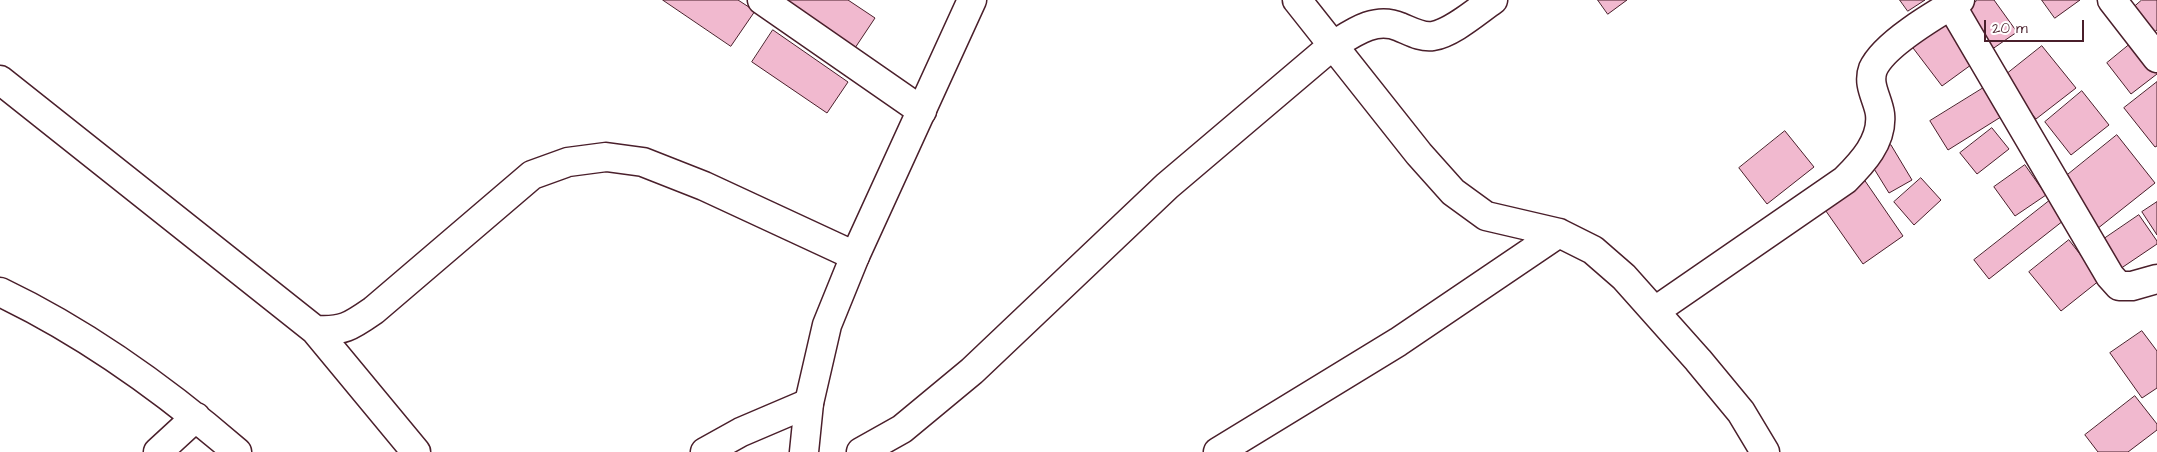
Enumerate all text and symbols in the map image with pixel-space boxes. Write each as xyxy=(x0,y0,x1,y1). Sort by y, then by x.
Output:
scale bar xyxy=(1987,10,2087,42)
text: 20 m xyxy=(1992,18,2028,39)

